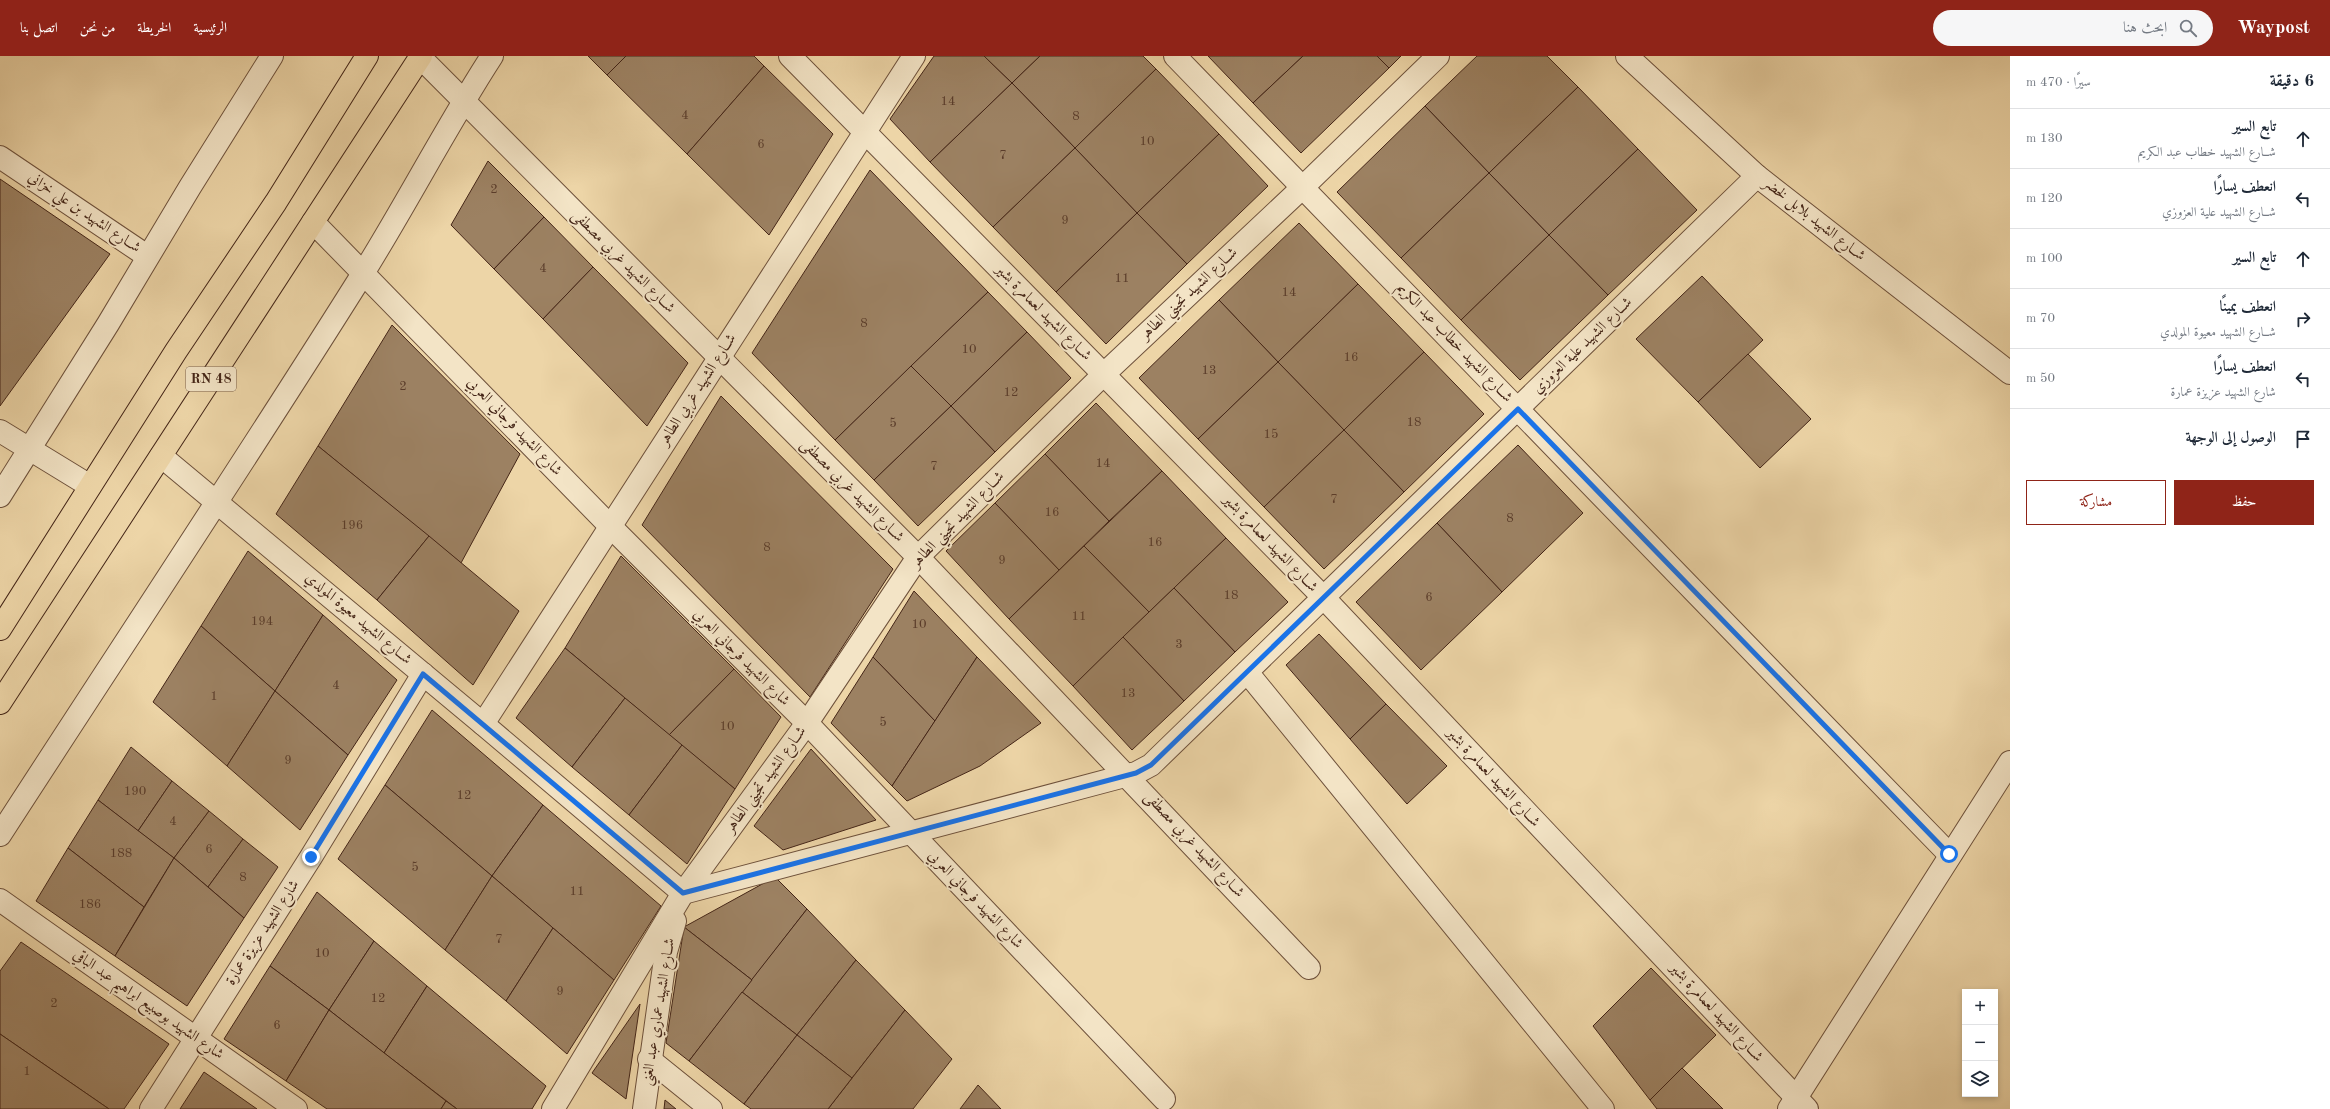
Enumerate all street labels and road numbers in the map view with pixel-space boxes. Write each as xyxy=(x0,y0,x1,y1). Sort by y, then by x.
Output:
street label: شــارع الشهيد بن علي خزاني xyxy=(22,170,143,260)
street label: شــارع الشهيد بلابل لخضر xyxy=(1756,175,1868,267)
street label: شــارع الشهيد غربي مصطفى xyxy=(566,208,677,319)
street label: شــارع الشهيد تجيني الطاهر xyxy=(1135,244,1244,348)
street label: شــارع الشهيد لعمامرة بشير xyxy=(988,261,1094,367)
street label: شــارع الشهيد خطاب عبد الكريم xyxy=(1390,280,1516,408)
street label: شــارع الشهيد علية العزوزي xyxy=(1530,295,1638,400)
street label: شــارع الشهيد غربي الطاهر xyxy=(655,332,743,452)
road number: RN 48 xyxy=(186,367,236,391)
street label: شارع الشهيد فرجاني العربي xyxy=(461,375,564,482)
street label: شــارع الشهيد غربي مصطفى xyxy=(795,437,906,548)
street label: شــارع الشهيد تجيني الطاهر xyxy=(906,468,1011,576)
street label: شــارع الشهيد لعمامرة بشير xyxy=(1216,491,1320,598)
street label: شــارع الشهيد معيوة المولدي xyxy=(299,570,414,671)
street label: شارع الشهيد فرجاني العربي xyxy=(687,607,792,712)
street label: شــارع الشهيد تجيني الطاهر xyxy=(721,724,813,840)
street label: شــارع الشهيد لعمامرة بشير xyxy=(1439,724,1542,833)
street label: شــارع الشهيد غربي مصطفى xyxy=(1138,789,1247,903)
street label: شارع الشهيد فرجاني العربي xyxy=(922,848,1025,955)
street label: شارع الشهيد عزيزة عمارة xyxy=(224,878,306,990)
street label: شــارع الشهيد عماري عبد الغني xyxy=(640,937,683,1088)
street label: شارع الشهيد بوصبيع ابراهيم عبد الباقي xyxy=(67,946,227,1068)
street label: شــارع الشهيد لعمامرة بشير xyxy=(1662,959,1765,1068)

